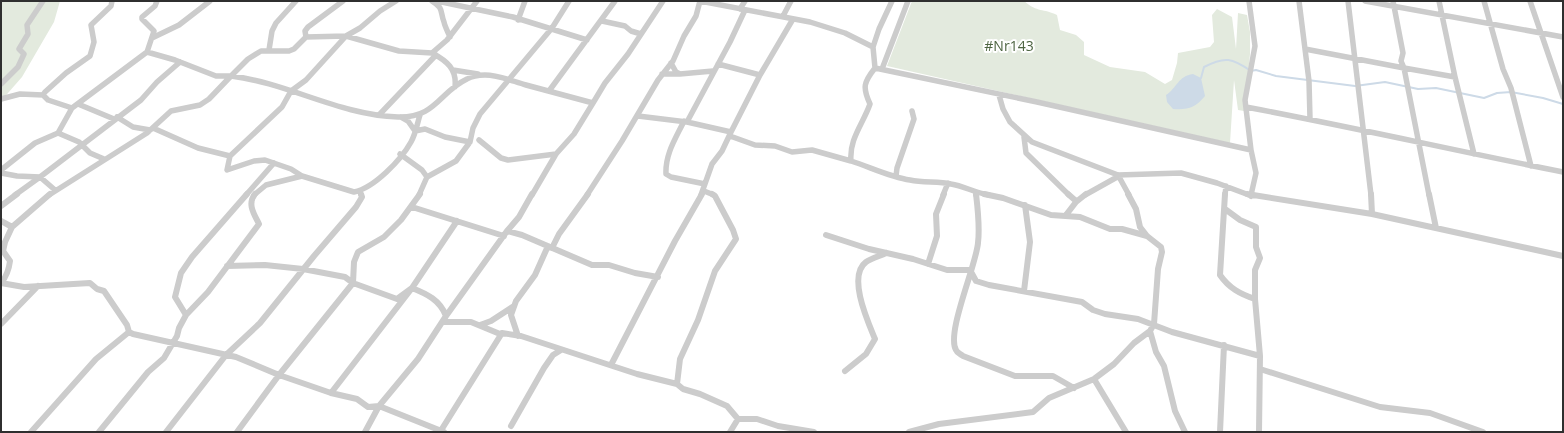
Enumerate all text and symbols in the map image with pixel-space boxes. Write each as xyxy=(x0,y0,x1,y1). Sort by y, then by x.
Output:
park label: #Nr143 xyxy=(984,36,1034,55)

